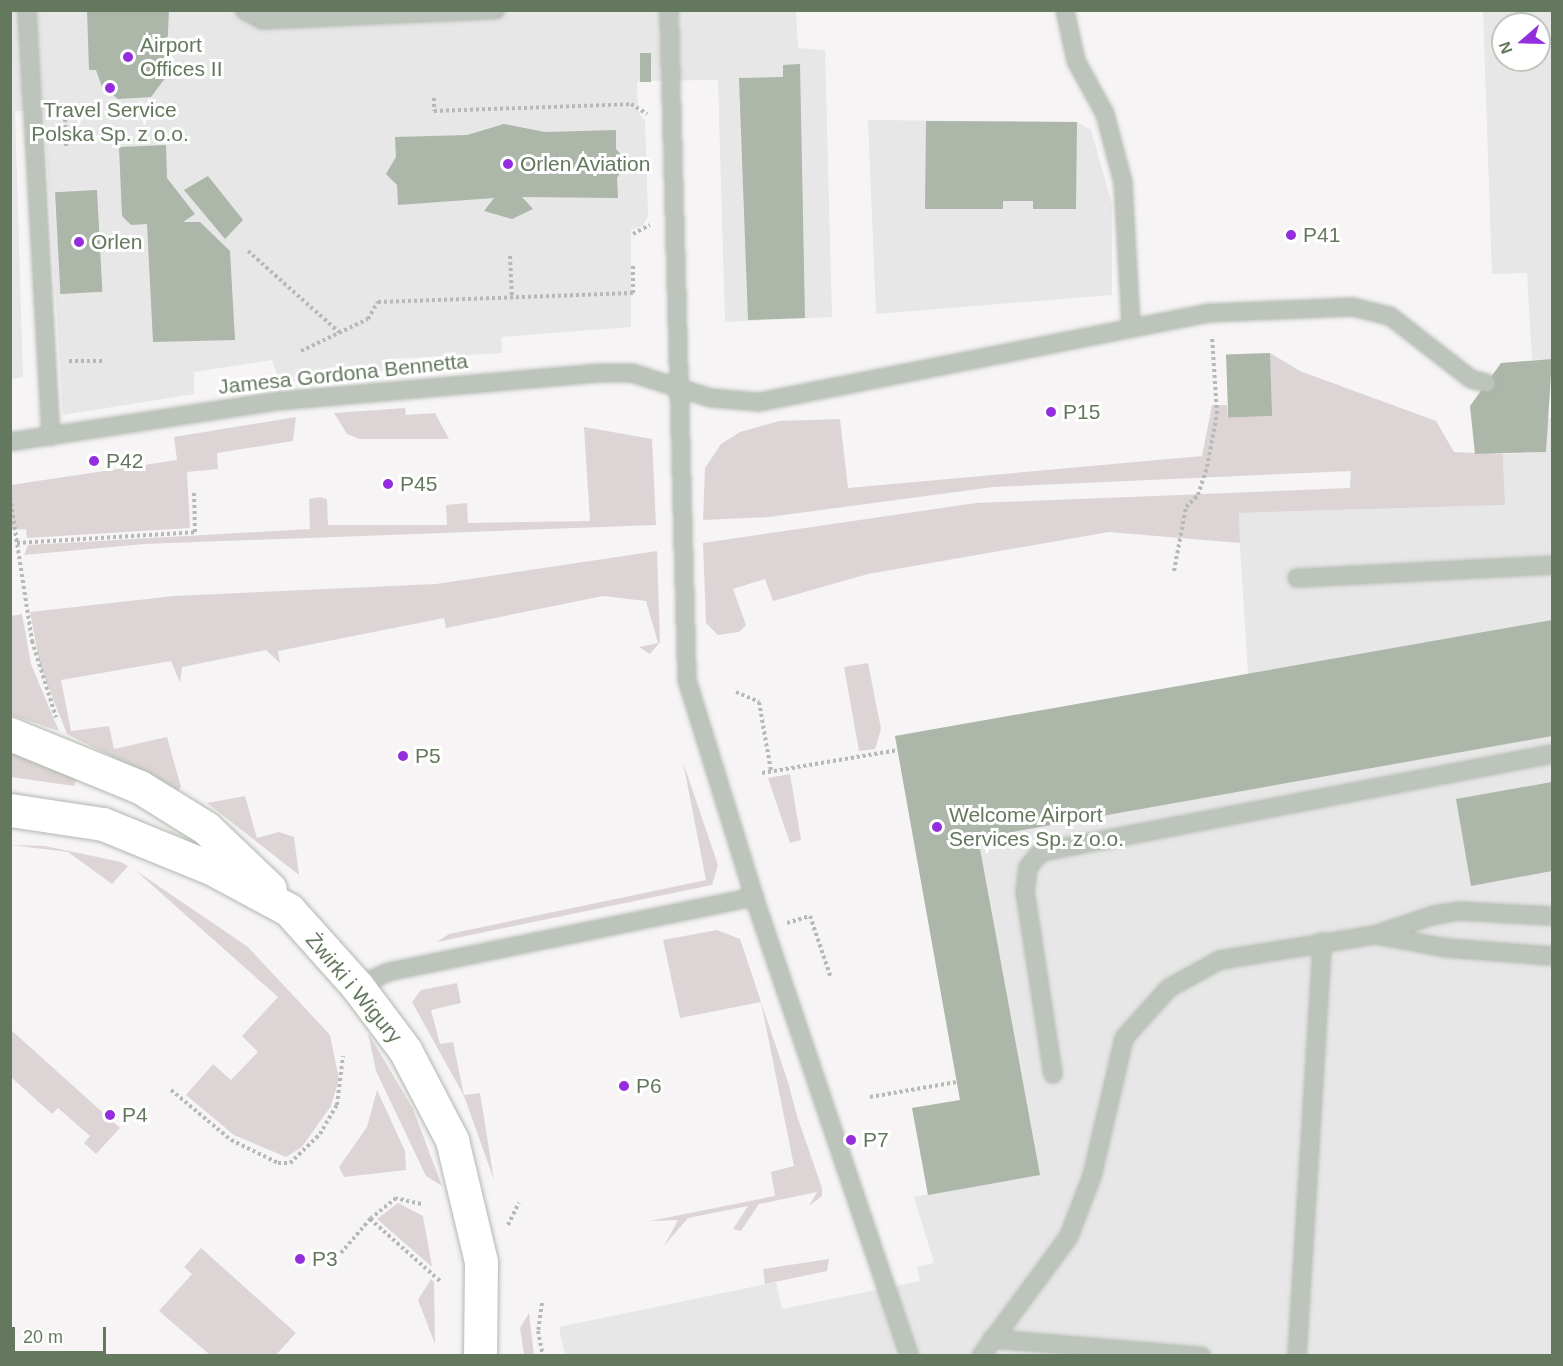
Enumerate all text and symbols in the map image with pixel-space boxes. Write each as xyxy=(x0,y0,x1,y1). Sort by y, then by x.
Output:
north arrow xyxy=(1491,12,1551,72)
place label: Airport Offices II xyxy=(140,32,222,82)
text: N xyxy=(1496,39,1515,56)
marker: Airport Offices II xyxy=(121,50,135,64)
marker: Travel Service Polska Sp. z o.o. xyxy=(103,81,117,95)
place label: Travel Service Polska Sp. z o.o. xyxy=(31,97,189,147)
place label: Orlen Aviation xyxy=(520,151,652,177)
marker: Orlen Aviation xyxy=(501,157,515,171)
place label: P41 xyxy=(1303,222,1340,248)
marker: P41 xyxy=(1284,228,1298,242)
place label: Orlen xyxy=(91,229,142,255)
marker: Orlen xyxy=(72,235,86,249)
street label: Jamesa Gordona Bennetta xyxy=(217,348,469,400)
place label: P15 xyxy=(1063,399,1100,425)
marker: P15 xyxy=(1044,405,1058,419)
place label: P42 xyxy=(106,448,143,474)
marker: P42 xyxy=(87,454,101,468)
place label: P45 xyxy=(400,471,437,497)
marker: P45 xyxy=(381,477,395,491)
place label: P5 xyxy=(415,743,441,769)
marker: P5 xyxy=(396,749,410,763)
place label: Welcome Airport Services Sp. z o.o. xyxy=(949,802,1124,852)
marker: Welcome Airport Services Sp. z o.o. xyxy=(930,820,944,834)
street label: Żwirki i Wigury xyxy=(300,928,408,1048)
place label: P6 xyxy=(636,1073,662,1099)
marker: P6 xyxy=(617,1079,631,1093)
place label: P4 xyxy=(122,1102,148,1128)
marker: P4 xyxy=(103,1108,117,1122)
place label: P7 xyxy=(863,1127,889,1153)
marker: P7 xyxy=(844,1133,858,1147)
place label: P3 xyxy=(312,1246,338,1272)
marker: P3 xyxy=(293,1252,307,1266)
scale bar xyxy=(15,1315,110,1353)
text: 20 m xyxy=(23,1327,63,1347)

